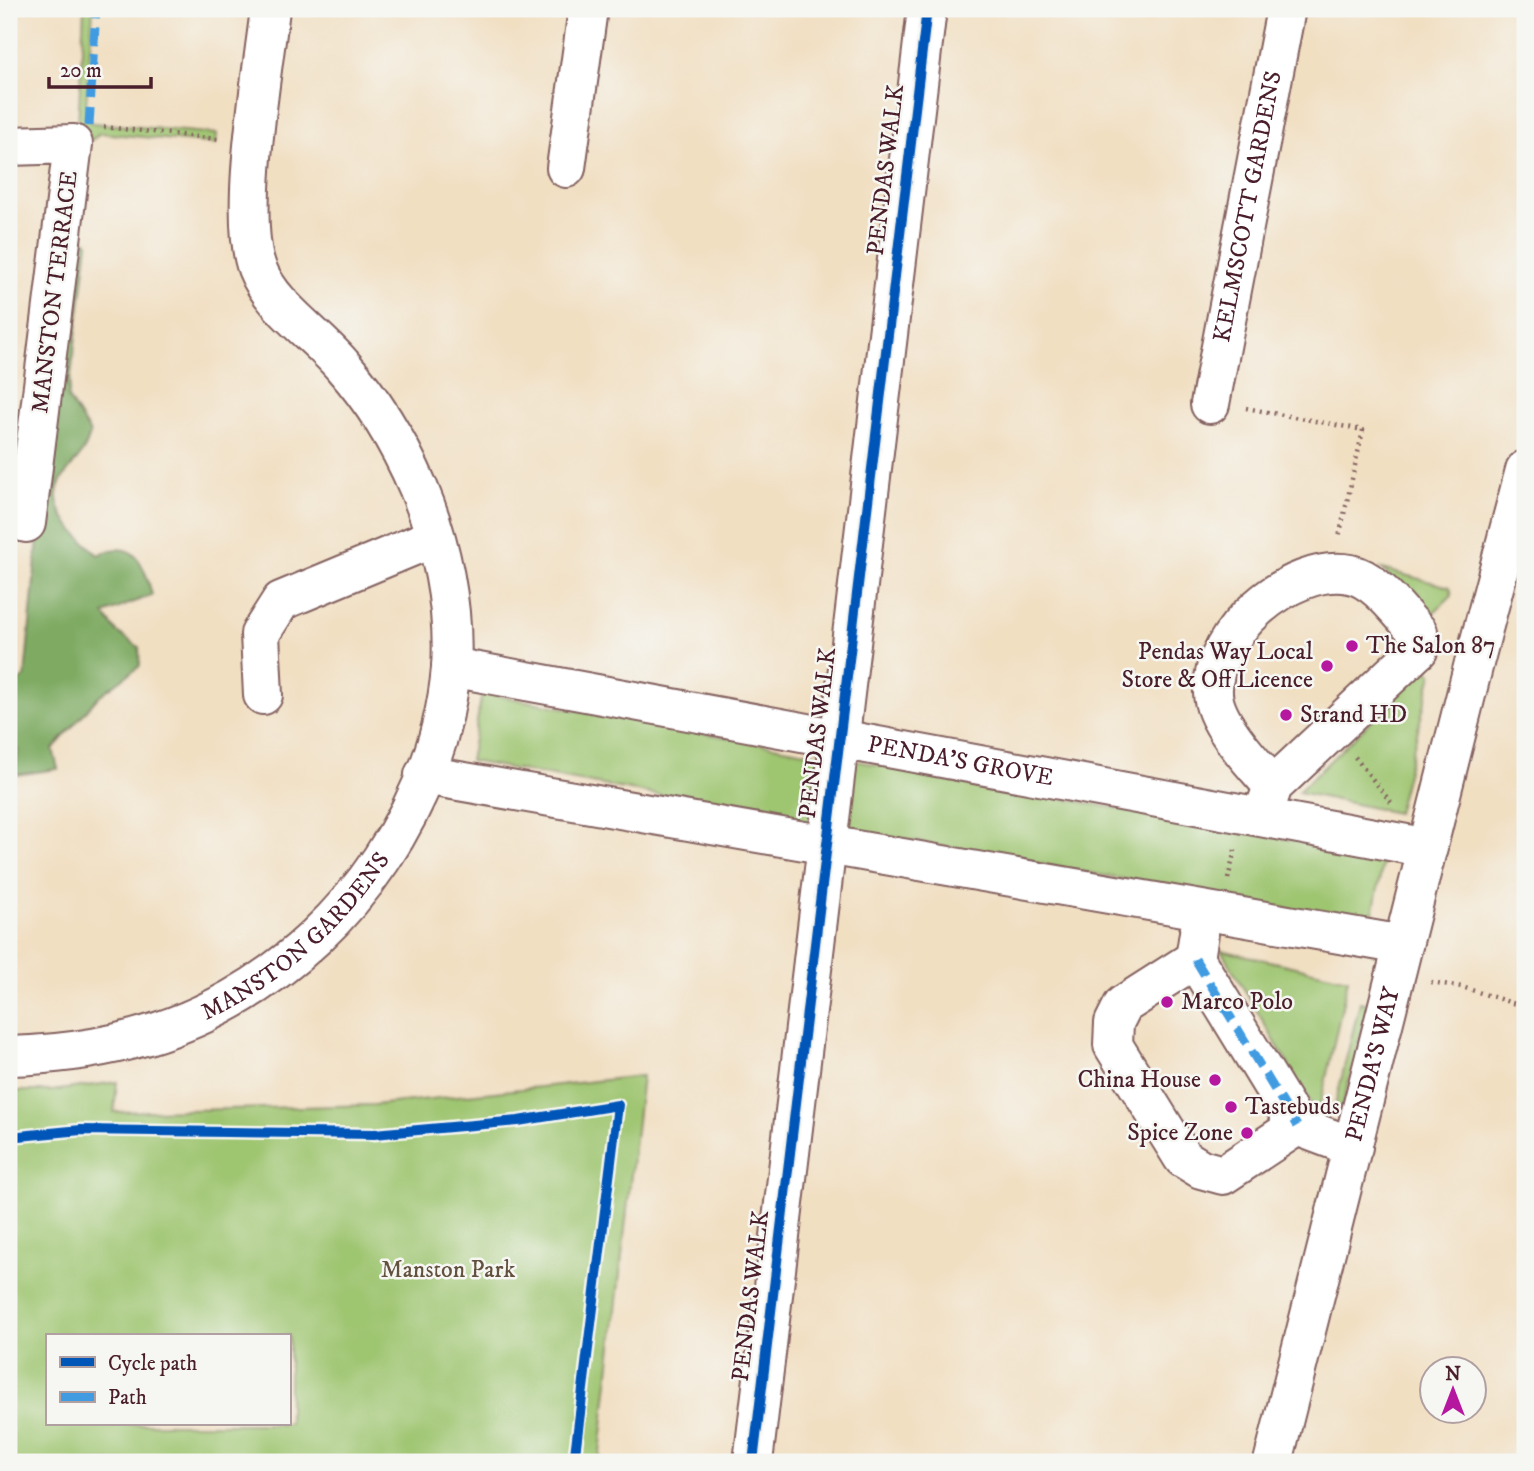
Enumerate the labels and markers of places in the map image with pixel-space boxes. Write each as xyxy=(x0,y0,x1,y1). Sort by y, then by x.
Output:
place label: The Salon 87 xyxy=(1366,631,1496,661)
place label: Pendas Way Local Store & Off Licence xyxy=(1122,637,1314,695)
marker: The Salon 87 xyxy=(1344,638,1360,654)
marker: Pendas Way Local Store & Off Licence xyxy=(1319,658,1335,674)
place label: Strand HD xyxy=(1300,700,1407,730)
marker: Strand HD xyxy=(1278,707,1294,723)
place label: Marco Polo xyxy=(1181,987,1293,1017)
marker: Marco Polo xyxy=(1159,994,1175,1010)
place label: China House xyxy=(1077,1065,1201,1095)
marker: China House xyxy=(1207,1072,1223,1088)
place label: Tastebuds xyxy=(1245,1092,1340,1122)
marker: Tastebuds xyxy=(1223,1099,1239,1115)
place label: Spice Zone xyxy=(1127,1118,1233,1148)
marker: Spice Zone xyxy=(1239,1125,1255,1141)

